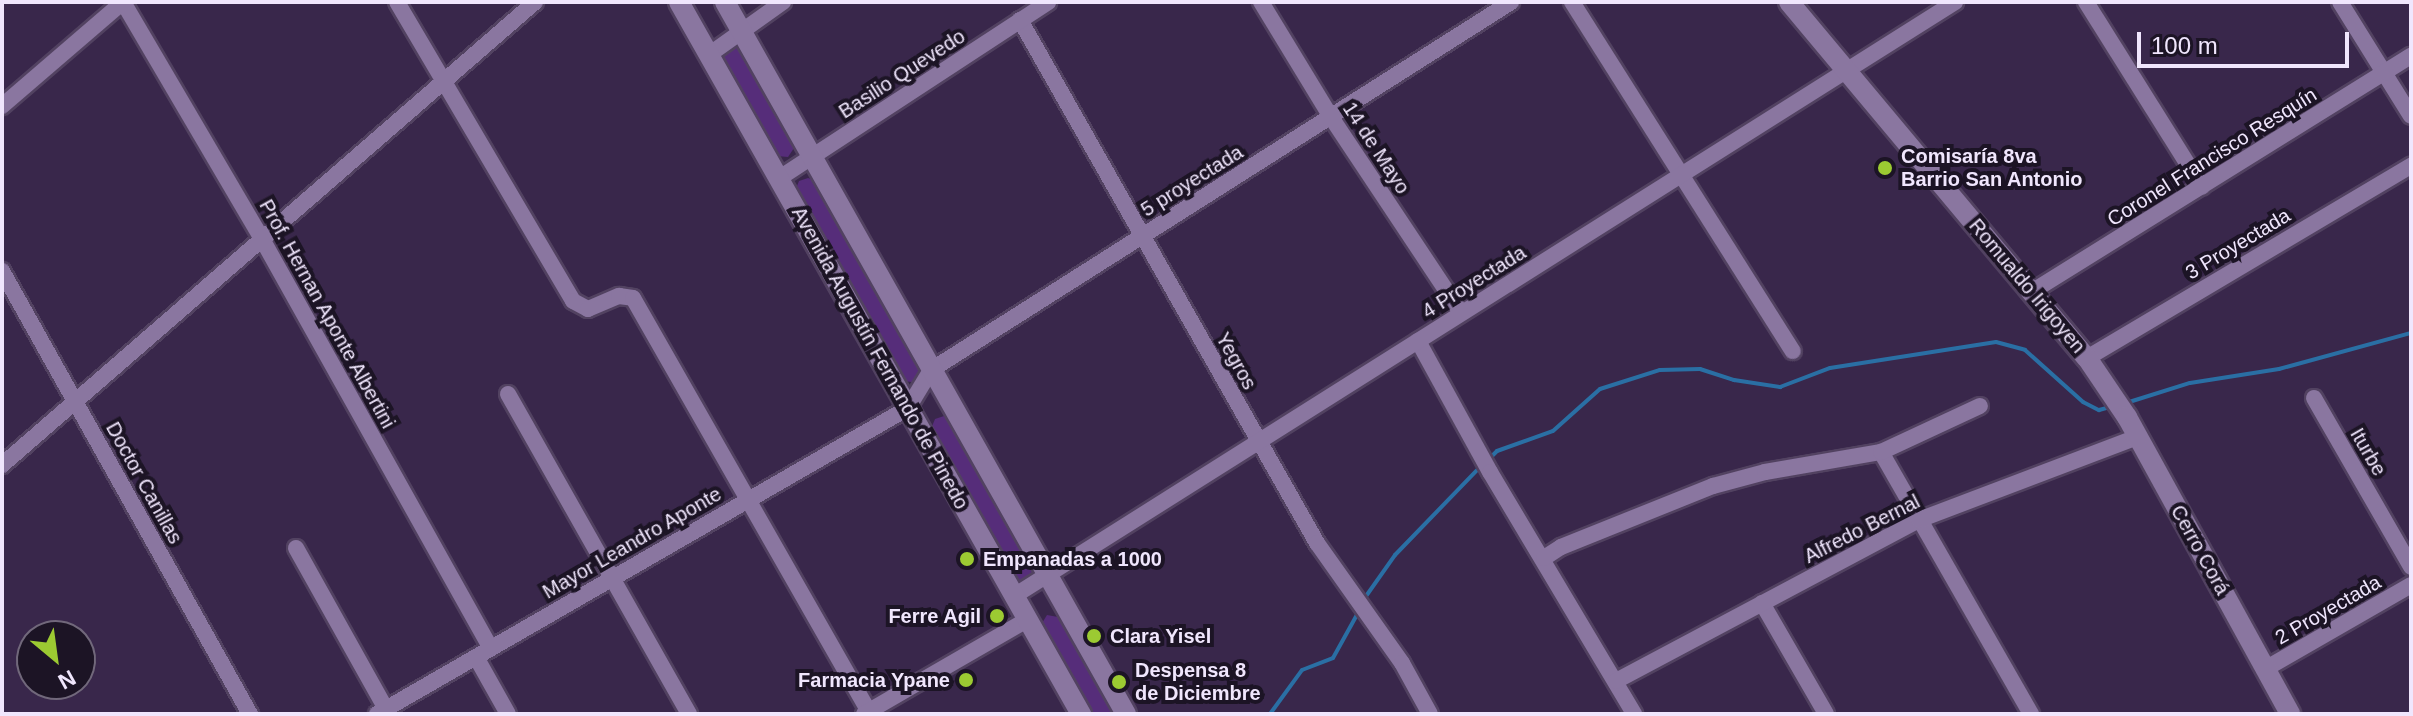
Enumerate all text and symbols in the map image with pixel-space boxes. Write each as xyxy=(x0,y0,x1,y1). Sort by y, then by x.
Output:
scale bar xyxy=(2141,16,2353,66)
street label: Basilio Quevedo xyxy=(834,24,970,124)
text: 100 m xyxy=(2151,32,2218,59)
street label: Coronel Francisco Resquín xyxy=(2103,83,2321,231)
street label: 14 de Mayo xyxy=(1337,98,1415,198)
street label: 5 proyectada xyxy=(1137,140,1247,222)
place label: Comisaría 8va Barrio San Antonio xyxy=(1901,144,2083,191)
marker: Comisaría 8va Barrio San Antonio xyxy=(1876,159,1894,177)
street label: Prof. Hernan Aponte Albertini xyxy=(253,194,401,434)
street label: Avenida Augustín Fernando de Pinedo xyxy=(786,202,974,514)
street label: 3 Proyectada xyxy=(2181,203,2295,285)
street label: Romualdo Irigoyen xyxy=(1964,214,2090,358)
street label: 4 Proyectada xyxy=(1418,241,1530,323)
street label: Yegros xyxy=(1211,328,1261,394)
street label: Doctor Canillas xyxy=(101,418,187,548)
street label: Iturbe xyxy=(2345,424,2391,480)
street label: Mayor Leandro Aponte xyxy=(538,482,726,604)
street label: Alfredo Bernal xyxy=(1800,490,1924,568)
street label: Cerro Corá xyxy=(2166,501,2234,599)
place label: Empanadas a 1000 xyxy=(983,547,1162,571)
marker: Empanadas a 1000 xyxy=(958,550,976,568)
street label: 2 Proyectada xyxy=(2271,570,2385,650)
place label: Ferre Agil xyxy=(888,604,981,628)
marker: Ferre Agil xyxy=(988,607,1006,625)
north arrow xyxy=(16,620,96,700)
place label: Clara Yisel xyxy=(1110,624,1212,648)
marker: Clara Yisel xyxy=(1085,627,1103,645)
place label: Despensa 8 de Diciembre xyxy=(1135,658,1261,705)
text: N xyxy=(54,665,80,694)
place label: Farmacia Ypane xyxy=(798,668,950,692)
marker: Farmacia Ypane xyxy=(957,671,975,689)
marker: Despensa 8 de Diciembre xyxy=(1110,673,1128,691)

